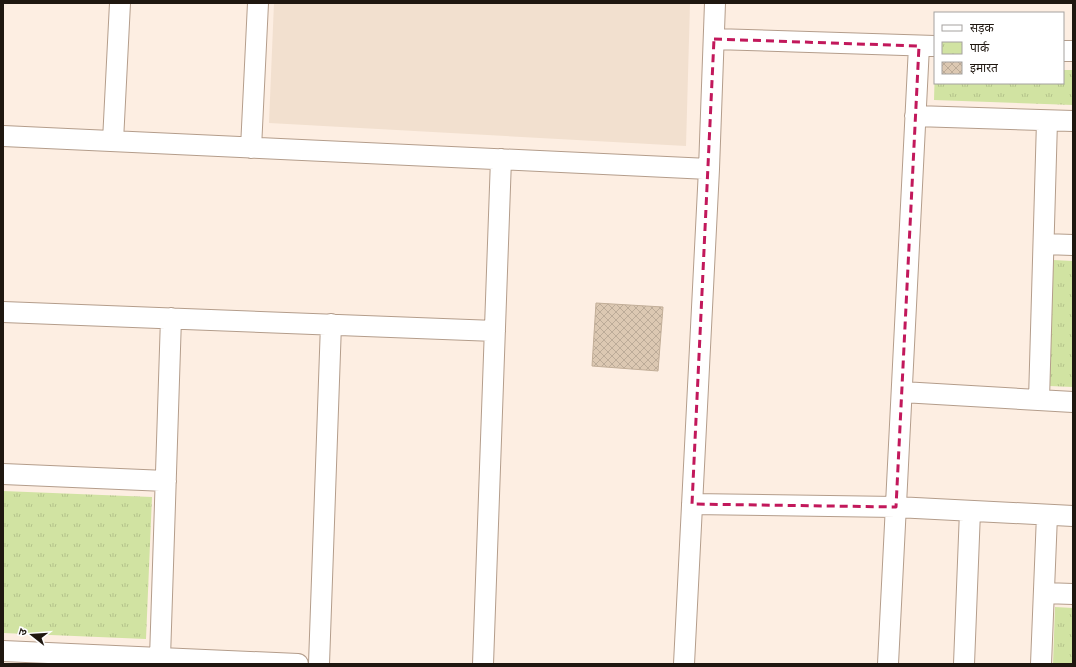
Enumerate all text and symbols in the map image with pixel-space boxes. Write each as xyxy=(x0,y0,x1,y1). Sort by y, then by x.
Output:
legend xyxy=(934,12,1064,84)
text: सड़क xyxy=(970,20,995,36)
text: पार्क xyxy=(970,40,990,56)
text: इमारत xyxy=(970,60,999,76)
north arrow xyxy=(12,615,52,655)
text: उ xyxy=(15,626,30,637)

